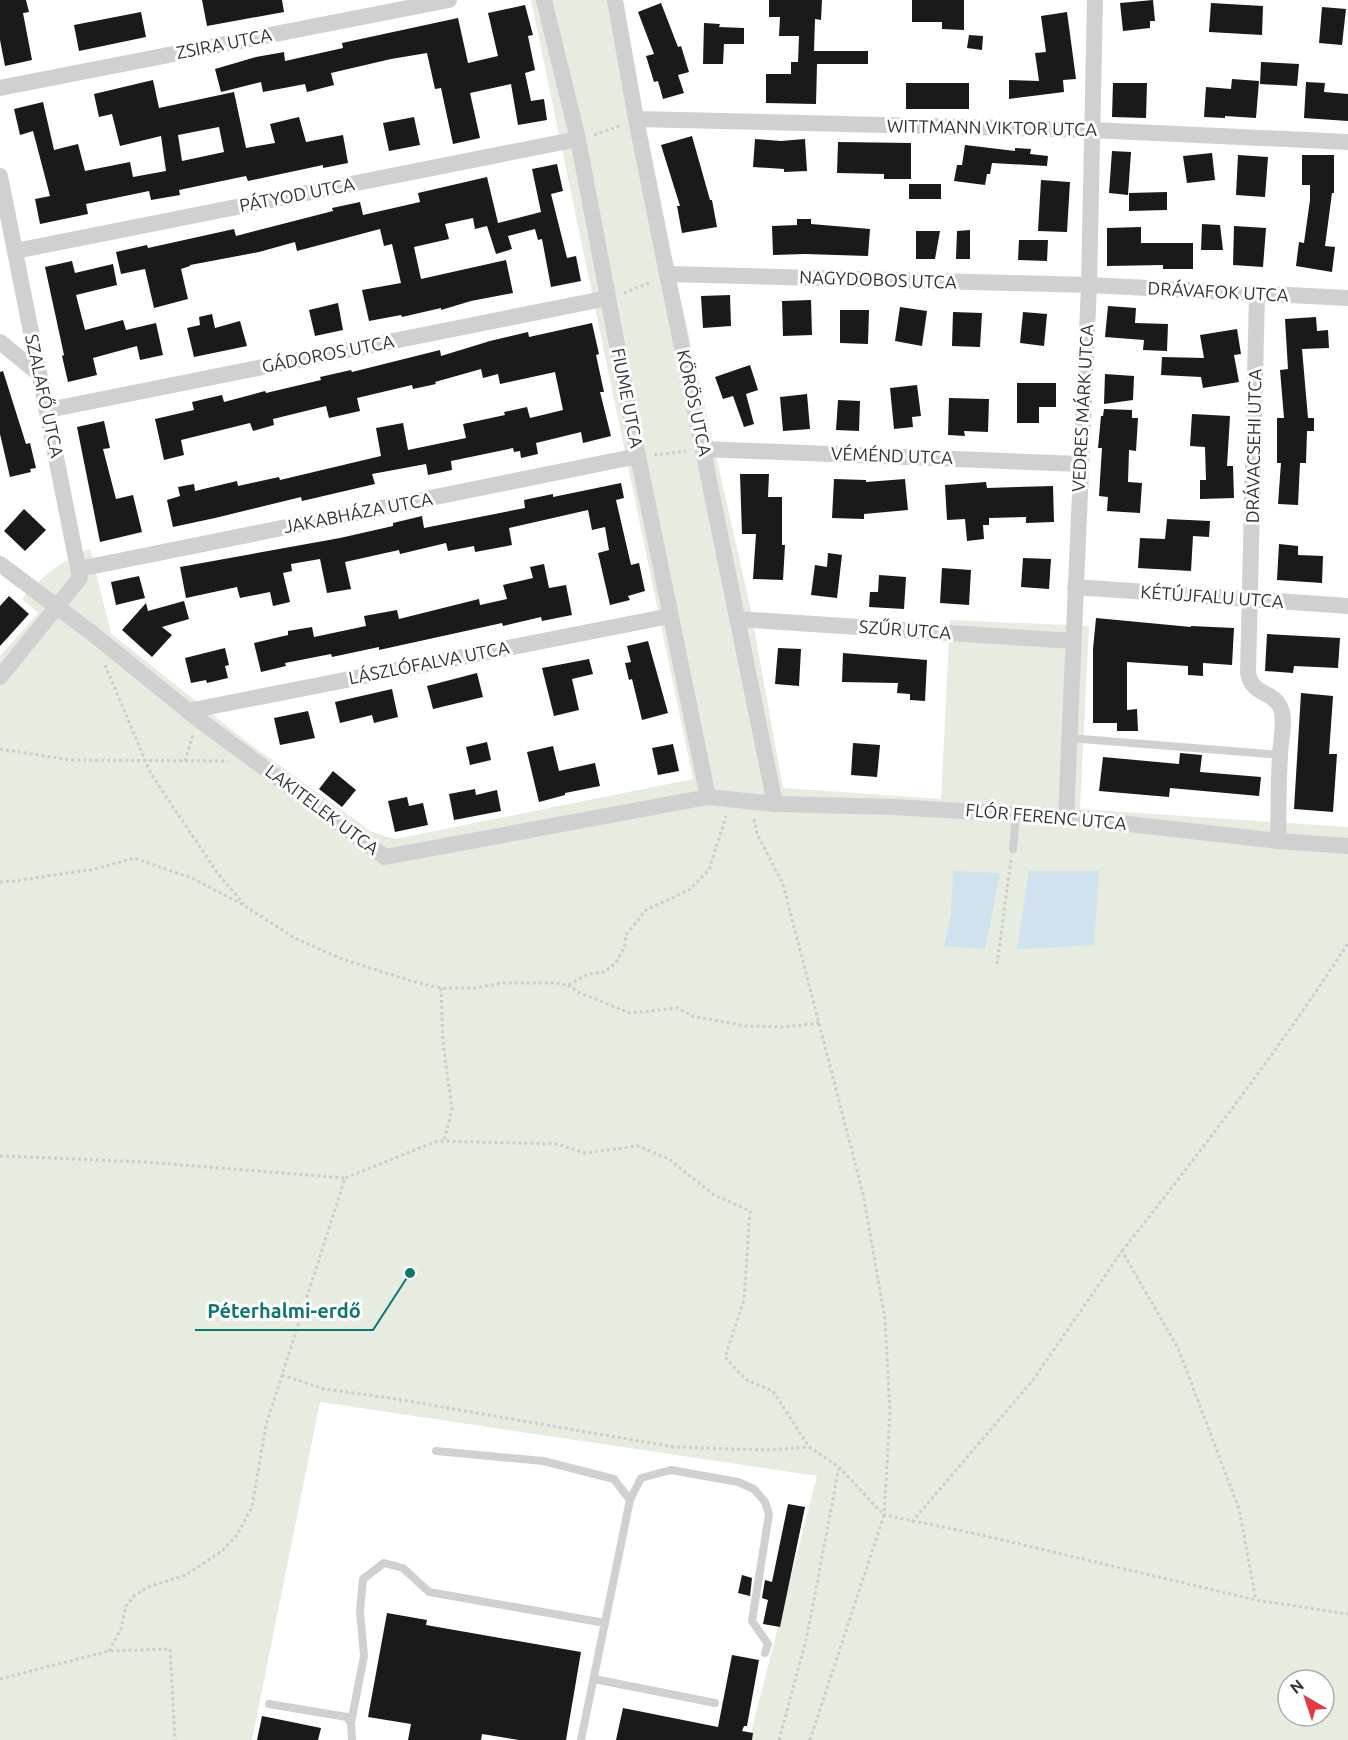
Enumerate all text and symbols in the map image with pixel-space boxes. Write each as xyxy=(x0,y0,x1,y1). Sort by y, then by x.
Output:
street label: ZSIRA UTCA xyxy=(174,24,274,62)
street label: WITTMANN VIKTOR UTCA xyxy=(887,115,1098,139)
street label: PÁTYOD UTCA xyxy=(237,172,356,215)
street label: NAGYDOBOS UTCA xyxy=(799,266,957,292)
street label: DRÁVAFOK UTCA xyxy=(1147,276,1289,305)
street label: VEDRES MÁRK UTCA xyxy=(1067,323,1096,492)
street label: GÁDOROS UTCA xyxy=(260,329,396,376)
street label: SZALAFŐ UTCA xyxy=(22,332,69,460)
street label: FIUME UTCA xyxy=(608,346,648,450)
street label: KÖRÖS UTCA xyxy=(674,348,716,458)
street label: DRÁVACSEHI UTCA xyxy=(1241,368,1264,523)
street label: VÉMÉND UTCA xyxy=(831,442,954,467)
street label: JAKABHÁZA UTCA xyxy=(281,487,434,536)
street label: KÉTÚJFALU UTCA xyxy=(1140,580,1285,611)
street label: SZŰR UTCA xyxy=(858,615,952,642)
street label: LÁSZLÓFALVA UTCA xyxy=(347,636,511,687)
street label: LAKITELEK UTCA xyxy=(262,760,383,858)
street label: FLÓR FERENC UTCA xyxy=(965,798,1128,833)
callout: Péterhalmi-erdő xyxy=(195,1292,373,1330)
text: Péterhalmi-erdő xyxy=(207,1299,361,1322)
north arrow xyxy=(1276,1668,1336,1728)
text: N xyxy=(1286,1676,1307,1697)

